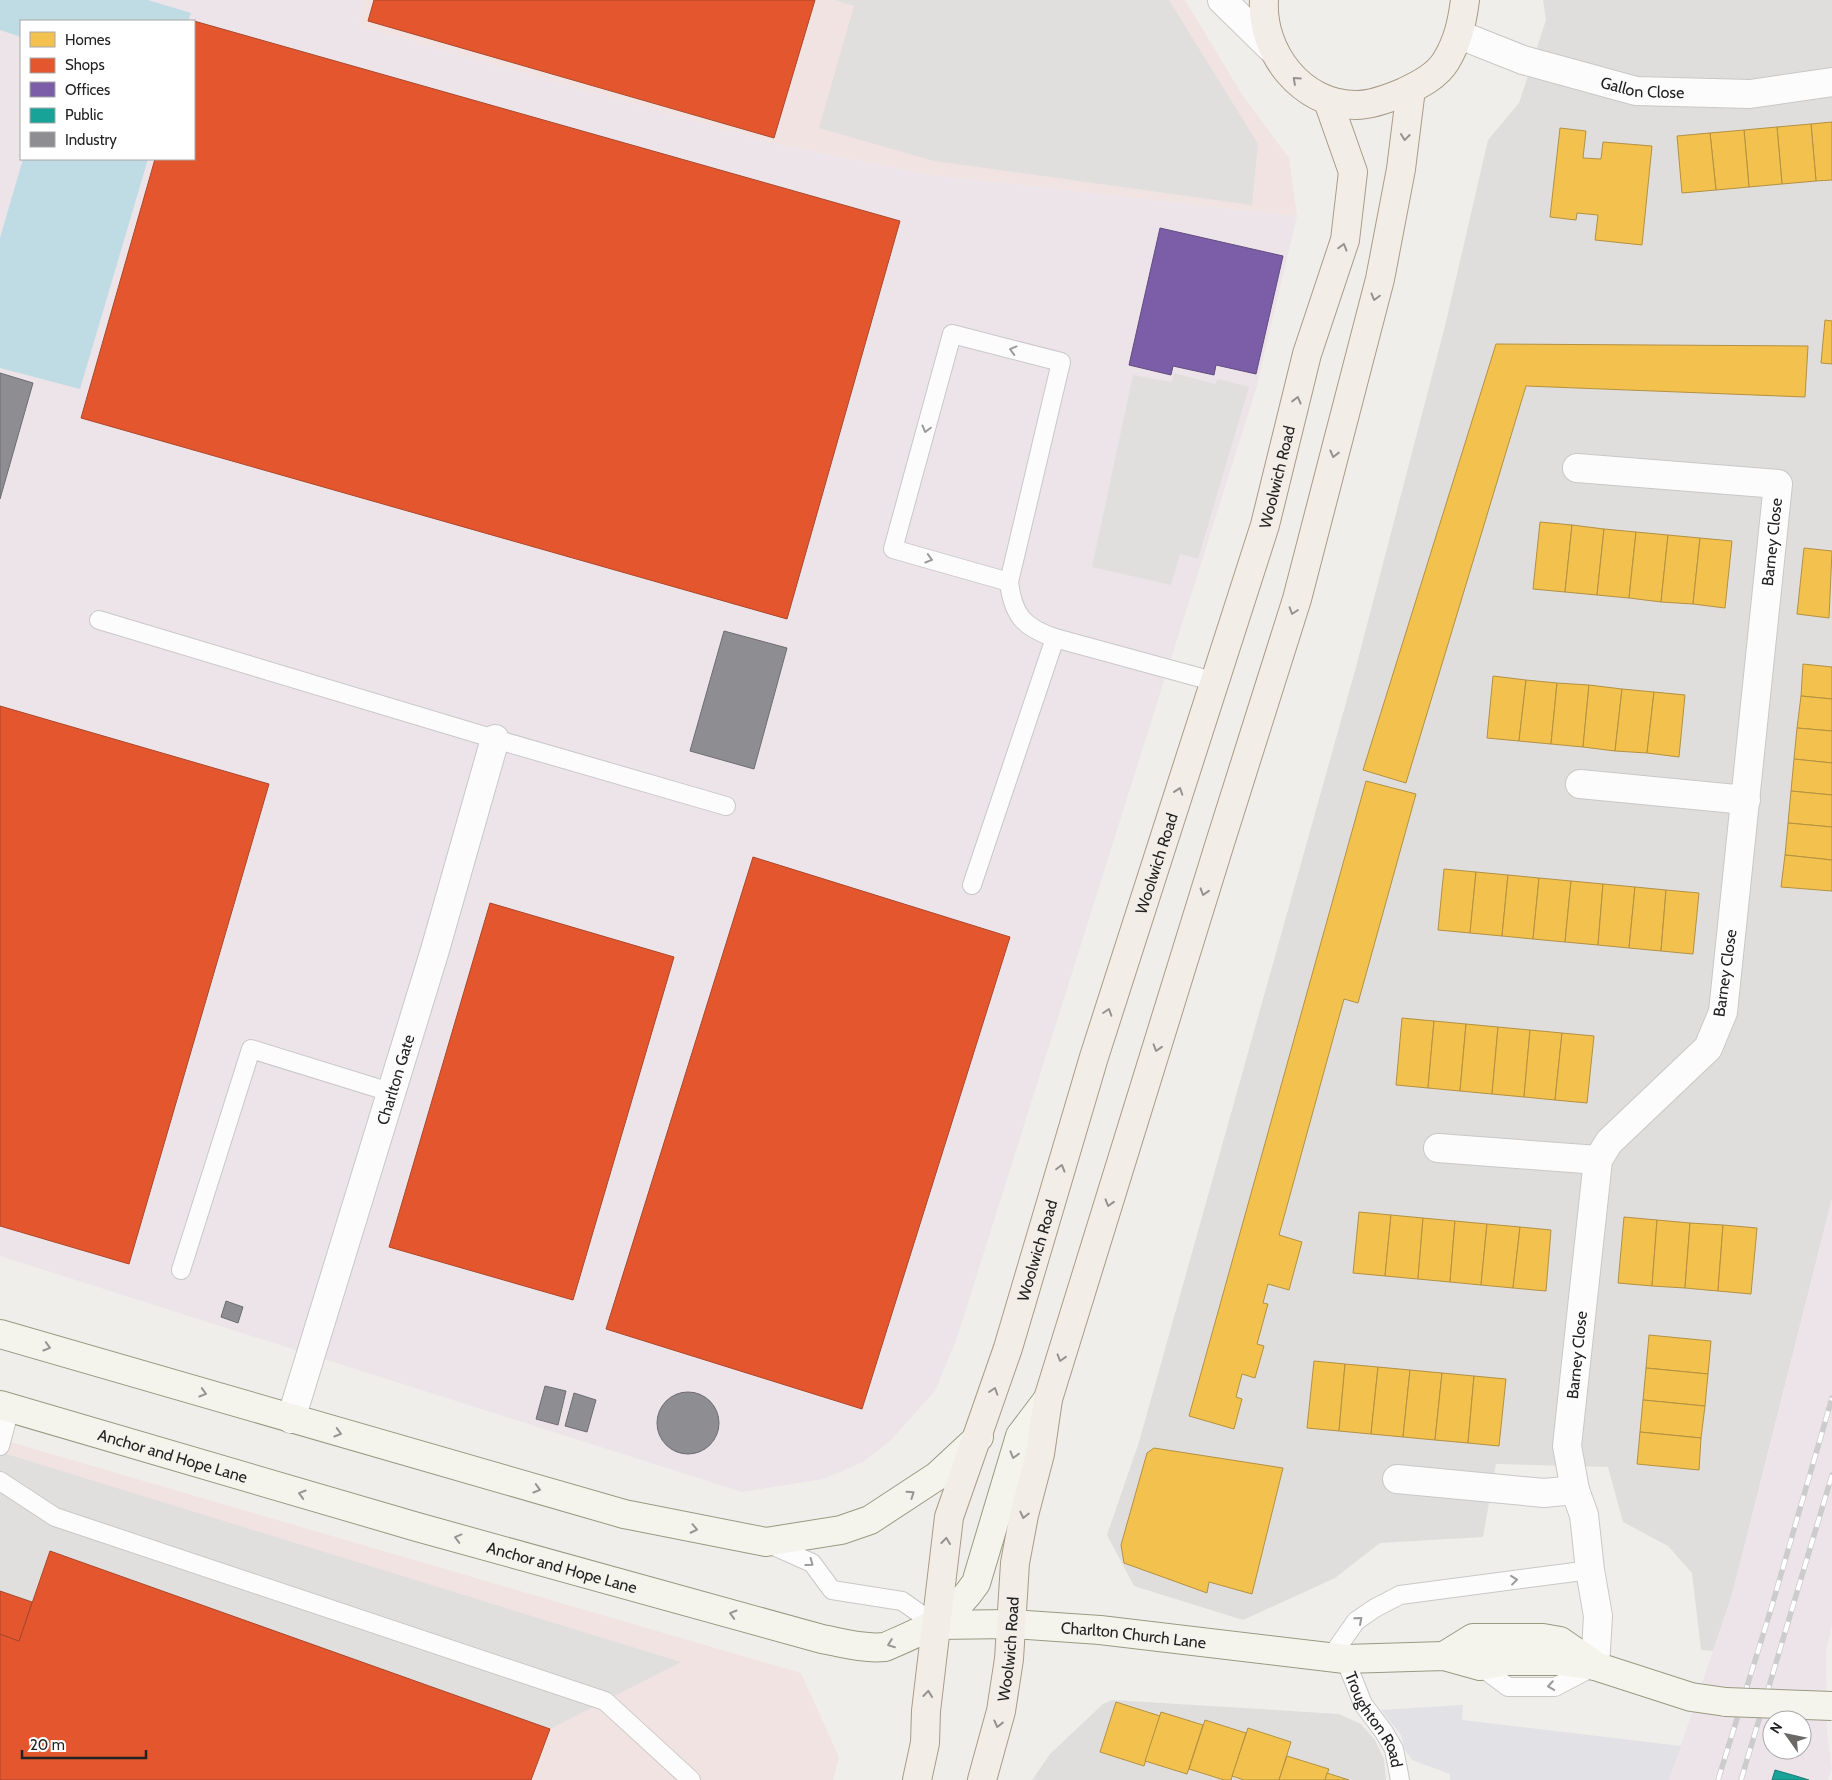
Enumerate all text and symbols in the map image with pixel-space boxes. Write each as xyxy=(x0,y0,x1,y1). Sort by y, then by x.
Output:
legend xyxy=(20,20,195,160)
text: Homes xyxy=(65,31,111,49)
text: Shops xyxy=(65,56,105,74)
street label: Gallon Close xyxy=(1599,72,1685,102)
one-way arrow xyxy=(1293,77,1302,86)
text: Offices xyxy=(65,81,110,99)
text: Public xyxy=(65,106,103,124)
text: Industry xyxy=(65,131,117,149)
one-way arrow xyxy=(1400,134,1411,142)
one-way arrow xyxy=(1337,242,1348,251)
one-way arrow xyxy=(1370,292,1380,300)
one-way arrow xyxy=(1009,345,1018,356)
one-way arrow xyxy=(1291,396,1302,405)
one-way arrow xyxy=(921,424,931,432)
street label: Woolwich Road xyxy=(1255,424,1299,530)
one-way arrow xyxy=(1329,449,1339,457)
street label: Barney Close xyxy=(1758,497,1786,587)
one-way arrow xyxy=(925,554,933,564)
one-way arrow xyxy=(1289,607,1299,615)
one-way arrow xyxy=(1174,787,1184,796)
street label: Woolwich Road xyxy=(1131,810,1181,916)
one-way arrow xyxy=(1200,888,1210,896)
street label: Barney Close xyxy=(1709,928,1741,1018)
one-way arrow xyxy=(1102,1009,1112,1017)
street label: Charlton Gate xyxy=(372,1032,418,1127)
one-way arrow xyxy=(1152,1043,1162,1052)
one-way arrow xyxy=(1056,1164,1066,1173)
street label: Woolwich Road xyxy=(1013,1197,1061,1304)
one-way arrow xyxy=(1105,1199,1115,1207)
street label: Barney Close xyxy=(1563,1310,1591,1400)
one-way arrow xyxy=(42,1342,50,1352)
one-way arrow xyxy=(1057,1354,1067,1362)
one-way arrow xyxy=(988,1387,998,1395)
one-way arrow xyxy=(198,1388,206,1398)
street label: Anchor and Hope Lane xyxy=(96,1425,250,1486)
one-way arrow xyxy=(333,1427,341,1437)
one-way arrow xyxy=(1010,1450,1020,1459)
one-way arrow xyxy=(532,1483,540,1493)
one-way arrow xyxy=(299,1489,307,1499)
one-way arrow xyxy=(905,1491,915,1500)
one-way arrow xyxy=(1019,1511,1030,1520)
one-way arrow xyxy=(690,1523,698,1534)
one-way arrow xyxy=(455,1534,463,1544)
street label: Anchor and Hope Lane xyxy=(485,1537,639,1597)
one-way arrow xyxy=(940,1537,951,1545)
one-way arrow xyxy=(804,1557,814,1566)
one-way arrow xyxy=(1510,1575,1518,1586)
street label: Woolwich Road xyxy=(993,1596,1022,1703)
one-way arrow xyxy=(730,1610,738,1620)
one-way arrow xyxy=(1354,1616,1363,1625)
street label: Charlton Church Lane xyxy=(1060,1618,1207,1652)
one-way arrow xyxy=(887,1638,896,1648)
street label: Troughton Road xyxy=(1342,1669,1407,1769)
one-way arrow xyxy=(1547,1680,1556,1690)
one-way arrow xyxy=(922,1690,933,1698)
north arrow xyxy=(1762,1710,1812,1760)
text: N xyxy=(1766,1719,1786,1737)
one-way arrow xyxy=(993,1720,1004,1729)
scale bar xyxy=(22,1728,146,1760)
text: 20 m xyxy=(30,1736,65,1754)

